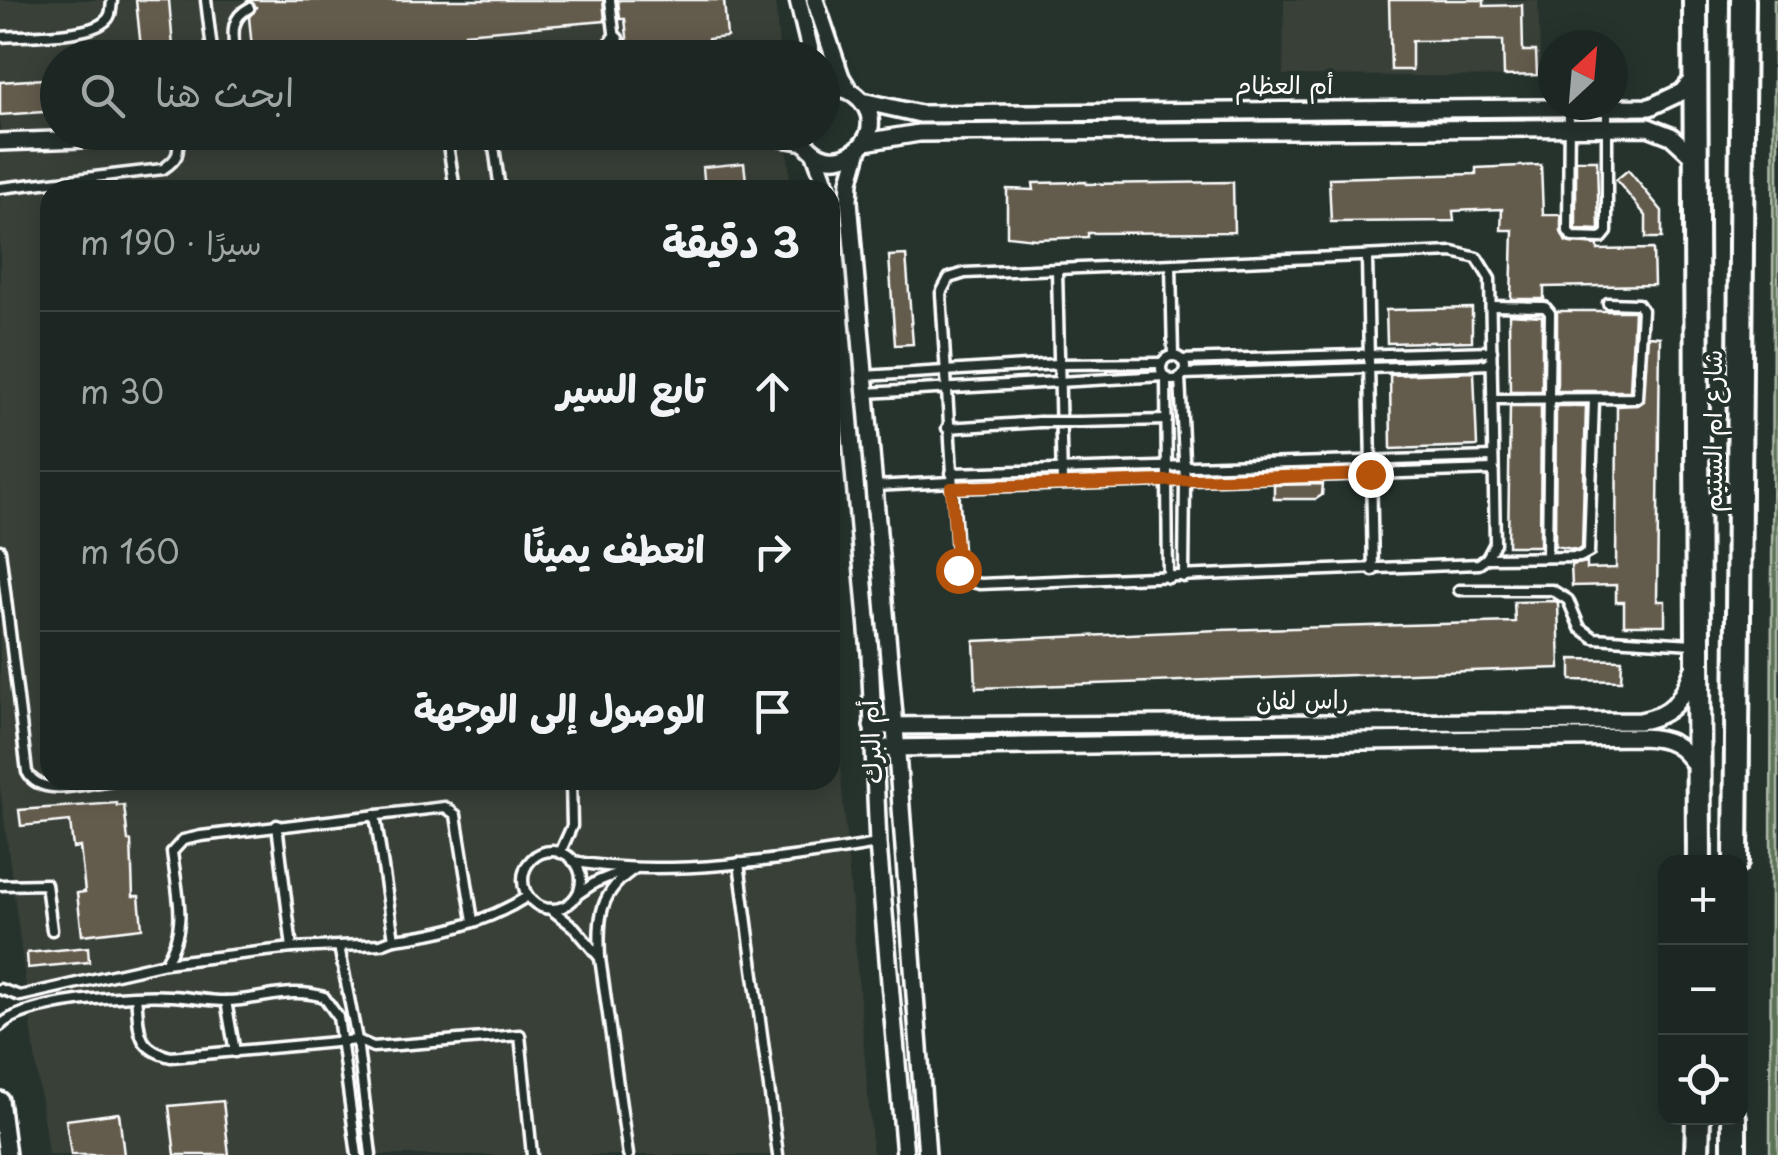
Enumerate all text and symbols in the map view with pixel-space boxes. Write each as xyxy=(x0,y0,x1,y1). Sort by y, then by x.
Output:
north arrow xyxy=(1538,30,1628,120)
search box xyxy=(40,40,840,150)
text: ابحث هنا xyxy=(155,63,294,120)
street label: أم العظام xyxy=(1235,65,1333,105)
icon: search xyxy=(75,68,130,123)
text: 3 دقيقة xyxy=(662,209,800,272)
text: سيرًا · 190 m xyxy=(80,218,262,266)
street label: شارع ام السنيم xyxy=(1693,350,1732,512)
text: تابع السير xyxy=(557,359,705,416)
icon: ahead xyxy=(745,364,800,419)
text: 30 m xyxy=(80,367,164,415)
route end xyxy=(1348,452,1394,498)
text: انعطف يمينًا xyxy=(523,519,705,576)
icon: right xyxy=(745,524,800,579)
text: 160 m xyxy=(80,527,180,575)
route start xyxy=(936,548,982,594)
text: الوصول إلى الوجهة xyxy=(413,679,705,736)
street label: راس لفان xyxy=(1255,679,1349,719)
icon: arrive xyxy=(745,684,800,739)
street label: أم البرك xyxy=(849,699,892,785)
map controls xyxy=(1658,855,1748,1125)
button: + xyxy=(1658,855,1748,945)
button: − xyxy=(1658,945,1748,1035)
button: locate xyxy=(1658,1035,1748,1125)

